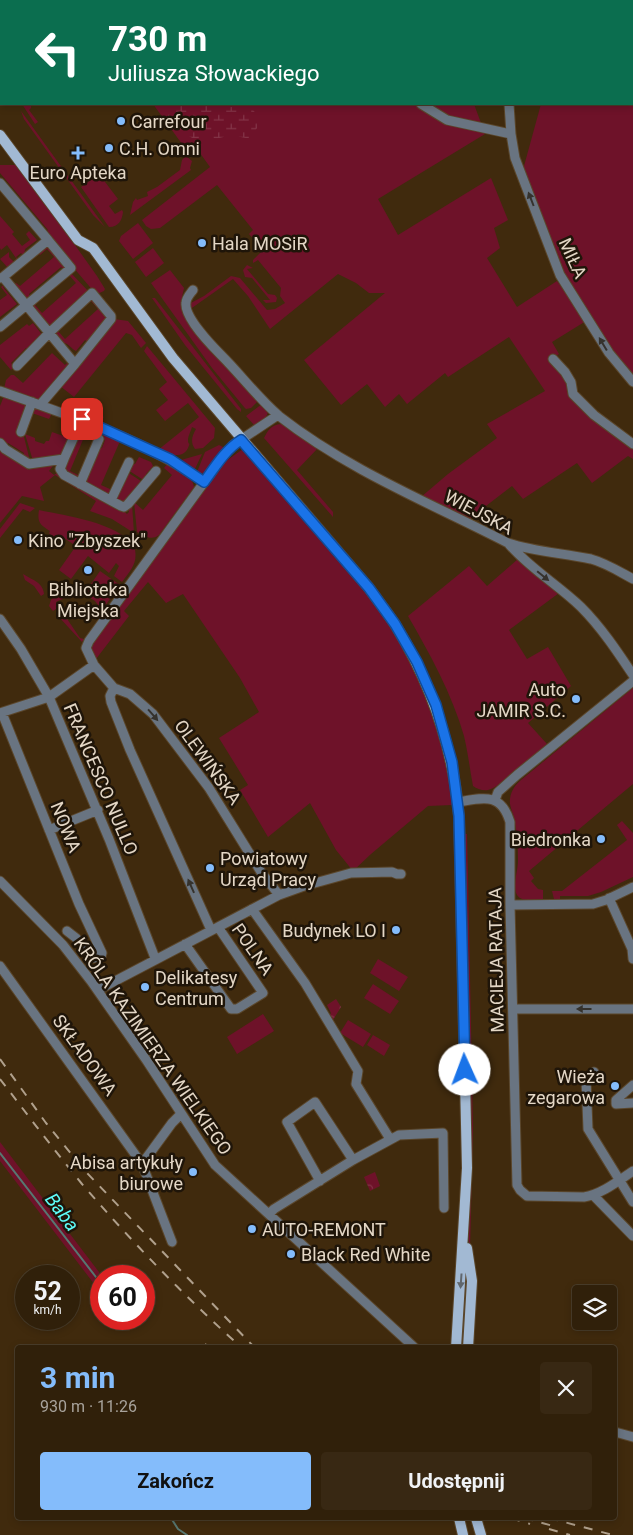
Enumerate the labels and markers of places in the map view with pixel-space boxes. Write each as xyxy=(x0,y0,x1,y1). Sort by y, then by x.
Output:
place label: Carrefour xyxy=(131,111,207,132)
marker: Carrefour xyxy=(115,115,127,127)
place label: C.H. Omni xyxy=(119,138,200,159)
marker: C.H. Omni xyxy=(103,142,115,154)
marker: Euro Apteka xyxy=(72,147,84,159)
place label: Euro Apteka xyxy=(30,162,126,183)
place label: Hala MOSiR xyxy=(212,233,308,254)
marker: Hala MOSiR xyxy=(196,237,208,249)
pin xyxy=(61,398,103,440)
place label: Kino "Zbyszek" xyxy=(28,530,146,551)
marker: Kino "Zbyszek" xyxy=(12,534,24,546)
marker: Biblioteka Miejska xyxy=(82,564,94,576)
place label: Biblioteka Miejska xyxy=(48,579,128,621)
place label: Auto JAMIR S.C. xyxy=(476,679,566,721)
marker: Auto JAMIR S.C. xyxy=(570,693,582,705)
place label: Biedronka xyxy=(511,829,591,850)
marker: Biedronka xyxy=(595,833,607,845)
place label: Powiatowy Urząd Pracy xyxy=(220,848,316,890)
marker: Powiatowy Urząd Pracy xyxy=(204,862,216,874)
place label: Budynek LO I xyxy=(282,920,386,941)
marker: Budynek LO I xyxy=(390,924,402,936)
place label: Delikatesy Centrum xyxy=(155,967,238,1009)
marker: Delikatesy Centrum xyxy=(139,981,151,993)
place label: Wieża zegarowa xyxy=(527,1066,605,1108)
marker: Wieża zegarowa xyxy=(609,1080,621,1092)
place label: Abisa artykuły biurowe xyxy=(70,1152,183,1194)
marker: Abisa artykuły biurowe xyxy=(187,1166,199,1178)
place label: AUTO-REMONT xyxy=(262,1219,386,1240)
marker: AUTO-REMONT xyxy=(246,1223,258,1235)
place label: Black Red White xyxy=(301,1244,430,1265)
marker: Black Red White xyxy=(285,1248,297,1260)

